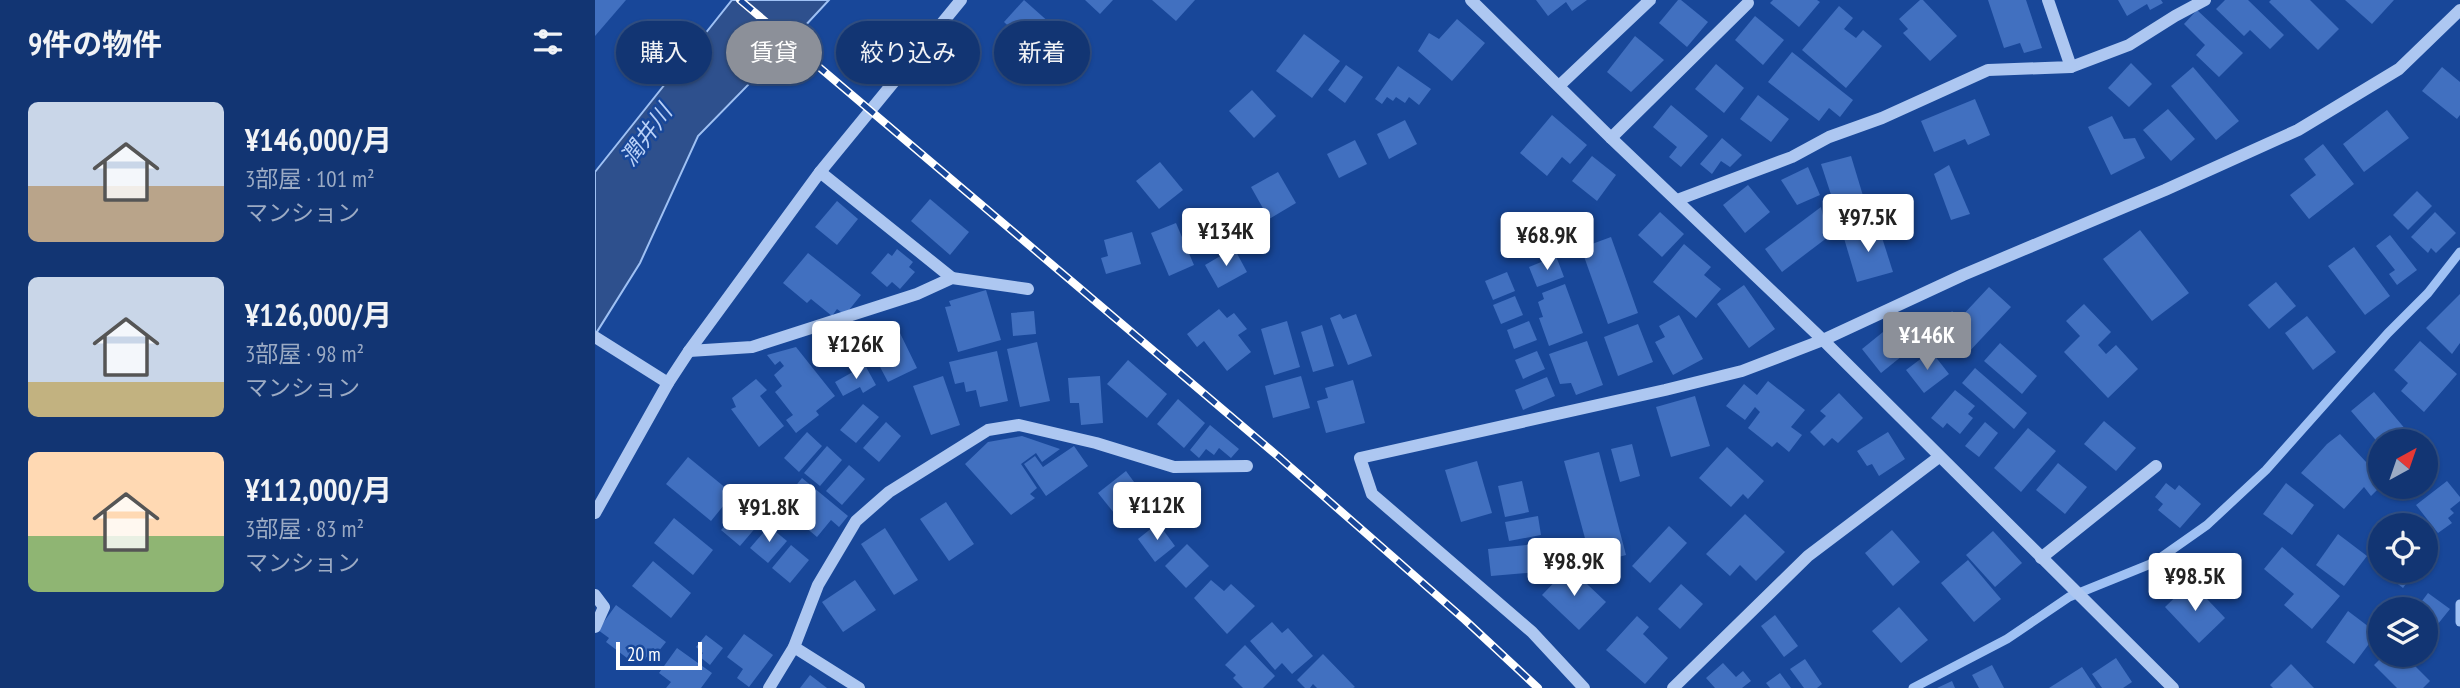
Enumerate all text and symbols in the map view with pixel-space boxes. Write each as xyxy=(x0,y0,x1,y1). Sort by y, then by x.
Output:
chip: 購入 xyxy=(616,21,712,84)
chip: 賃貸 xyxy=(726,21,822,84)
chip: 絞り込み xyxy=(836,21,980,84)
chip: 新着 xyxy=(994,21,1090,84)
icon: filters xyxy=(529,23,567,61)
text: 9件の物件 xyxy=(28,24,162,63)
water label: 潤井川 xyxy=(614,96,679,171)
text: ¥146,000/月 xyxy=(245,120,392,159)
icon: home xyxy=(84,130,168,214)
text: 3部屋 · 101 m² xyxy=(245,164,375,193)
pin: ¥97.5K xyxy=(1811,194,1925,254)
text: マンション xyxy=(245,198,360,227)
text: ¥97.5K xyxy=(1839,202,1897,231)
pin: ¥134K xyxy=(1177,208,1275,268)
pin: ¥68.9K xyxy=(1490,212,1604,272)
text: ¥134K xyxy=(1198,216,1254,245)
text: ¥68.9K xyxy=(1517,220,1577,249)
text: ¥126,000/月 xyxy=(245,295,392,334)
icon: home xyxy=(84,305,168,389)
pin: ¥146K xyxy=(1878,312,1976,372)
text: ¥146K xyxy=(1899,320,1955,349)
pin: ¥126K xyxy=(807,322,905,381)
text: ¥126K xyxy=(828,329,884,358)
text: 3部屋 · 98 m² xyxy=(245,339,364,368)
text: マンション xyxy=(245,373,360,402)
north arrow xyxy=(2368,429,2438,499)
map controls xyxy=(2368,429,2438,667)
text: ¥112,000/月 xyxy=(245,470,392,509)
icon: home xyxy=(84,480,168,564)
pin: ¥112K xyxy=(1108,482,1206,542)
pin: ¥91.8K xyxy=(712,484,826,544)
text: ¥112K xyxy=(1129,490,1185,519)
text: ¥91.8K xyxy=(739,492,799,521)
button: locate xyxy=(2368,513,2438,583)
text: 3部屋 · 83 m² xyxy=(245,514,364,543)
pin: ¥98.9K xyxy=(1517,538,1631,598)
text: ¥98.9K xyxy=(1544,546,1604,575)
text: マンション xyxy=(245,548,360,577)
pin: ¥98.5K xyxy=(2138,554,2252,613)
text: ¥98.5K xyxy=(2165,561,2225,590)
button: layers xyxy=(2368,597,2438,667)
scale bar xyxy=(616,639,702,671)
text: 20 m xyxy=(627,642,661,666)

